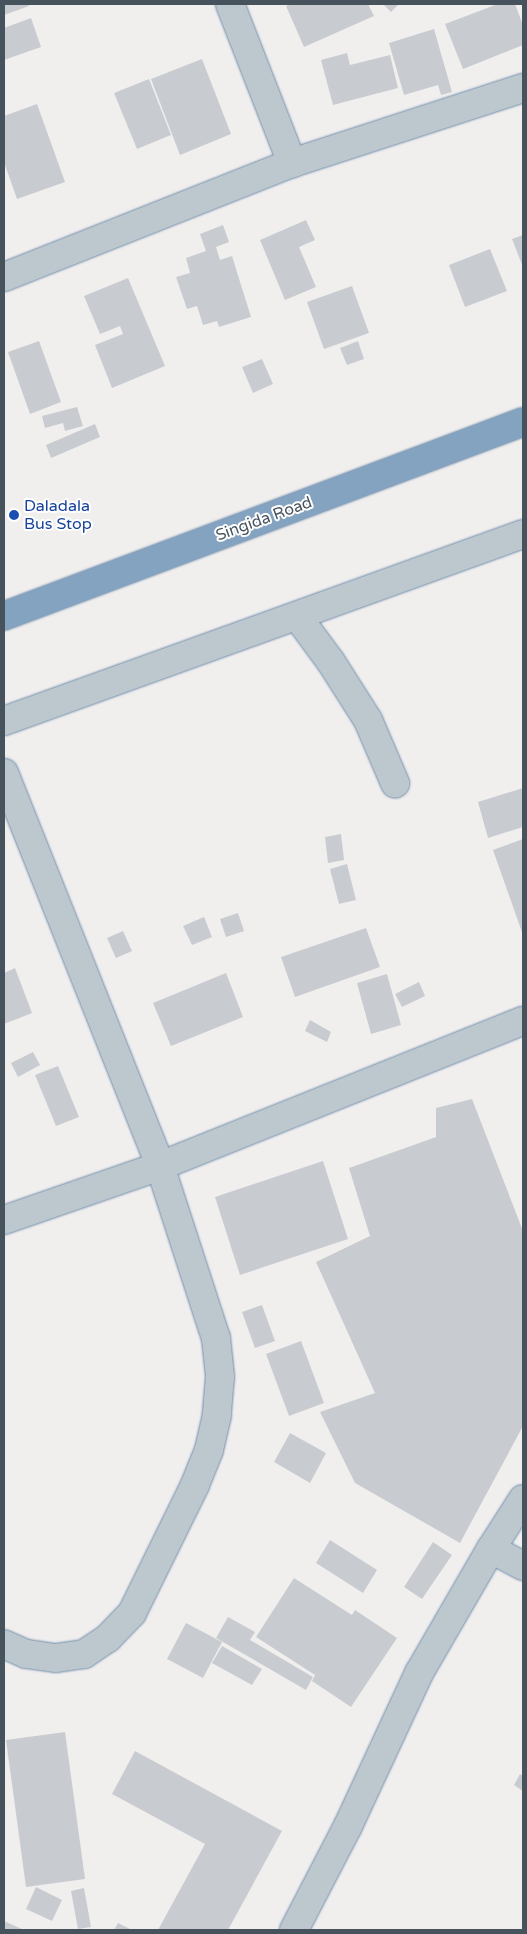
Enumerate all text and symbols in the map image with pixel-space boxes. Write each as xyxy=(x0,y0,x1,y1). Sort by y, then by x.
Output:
street label: Singida Road xyxy=(213,493,315,545)
place label: Daladala Bus Stop xyxy=(24,496,92,534)
marker: Daladala Bus Stop xyxy=(8,509,20,521)

